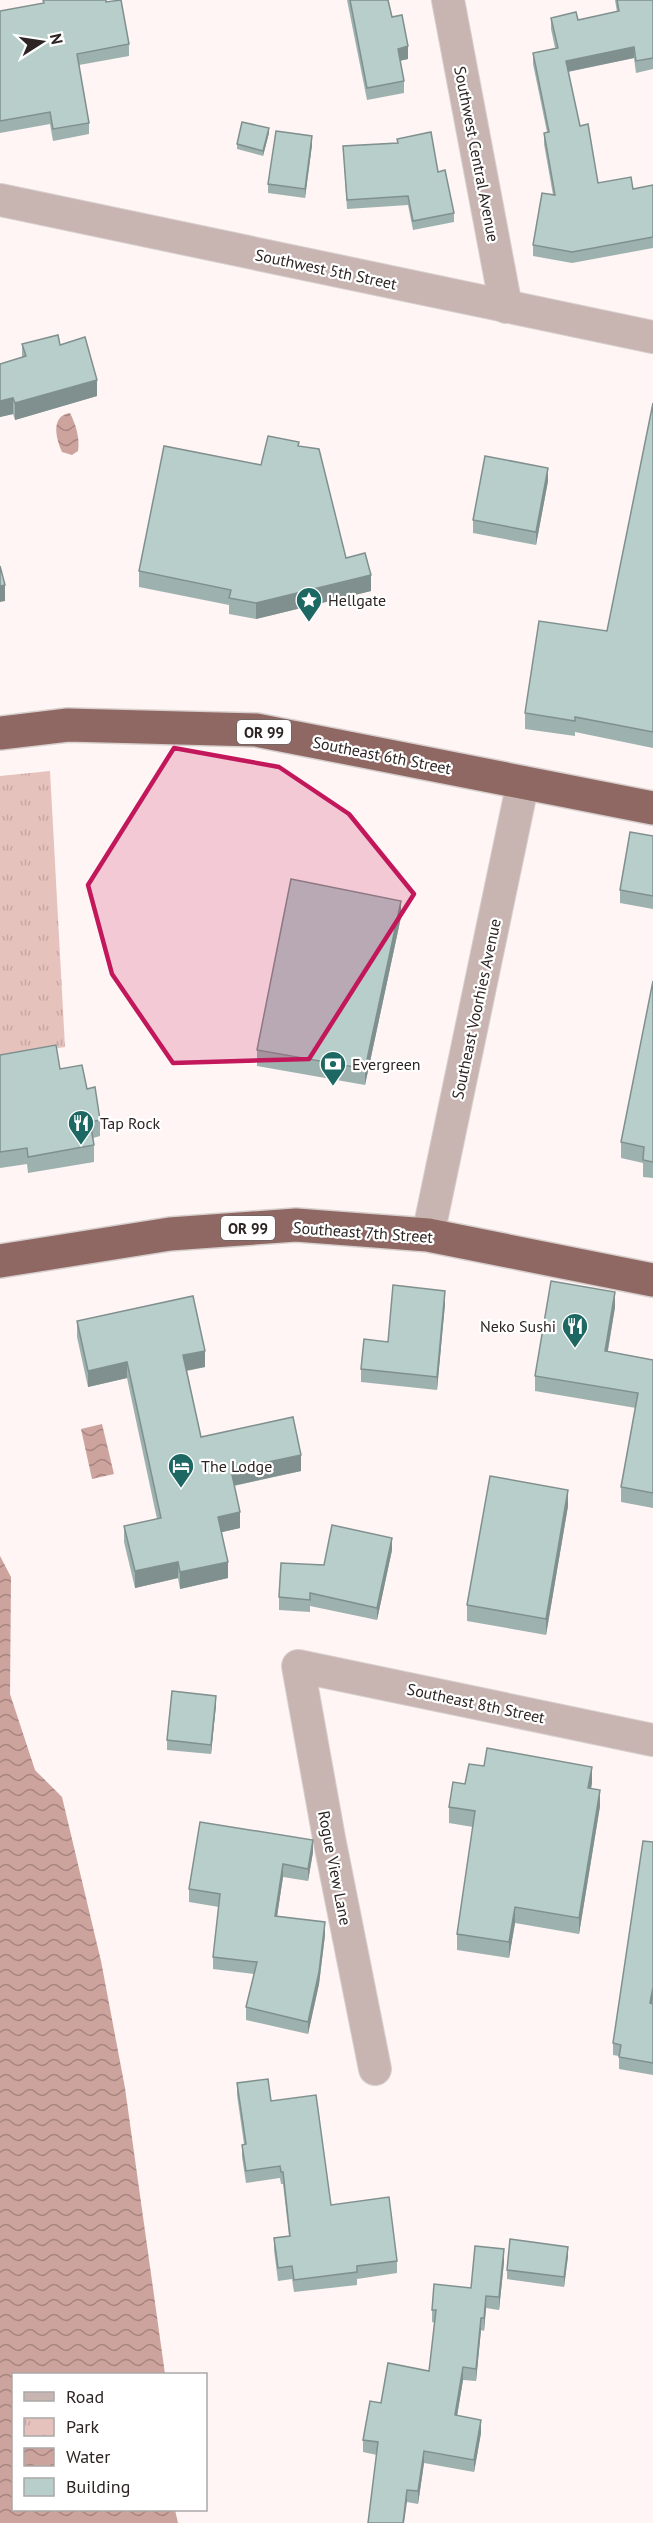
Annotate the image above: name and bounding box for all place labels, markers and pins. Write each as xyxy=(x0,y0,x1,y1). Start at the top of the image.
place icon: Hellgate xyxy=(294,585,324,623)
place label: Hellgate xyxy=(328,590,386,610)
bank icon: Evergreen xyxy=(318,1049,348,1087)
place label: Evergreen xyxy=(352,1054,421,1074)
restaurant icon: Tap Rock xyxy=(66,1108,96,1146)
place label: Tap Rock xyxy=(100,1113,161,1133)
restaurant icon: Neko Sushi xyxy=(560,1311,590,1349)
place label: Neko Sushi xyxy=(480,1316,556,1336)
hotel icon: The Lodge xyxy=(166,1451,196,1489)
place label: The Lodge xyxy=(201,1456,272,1476)

